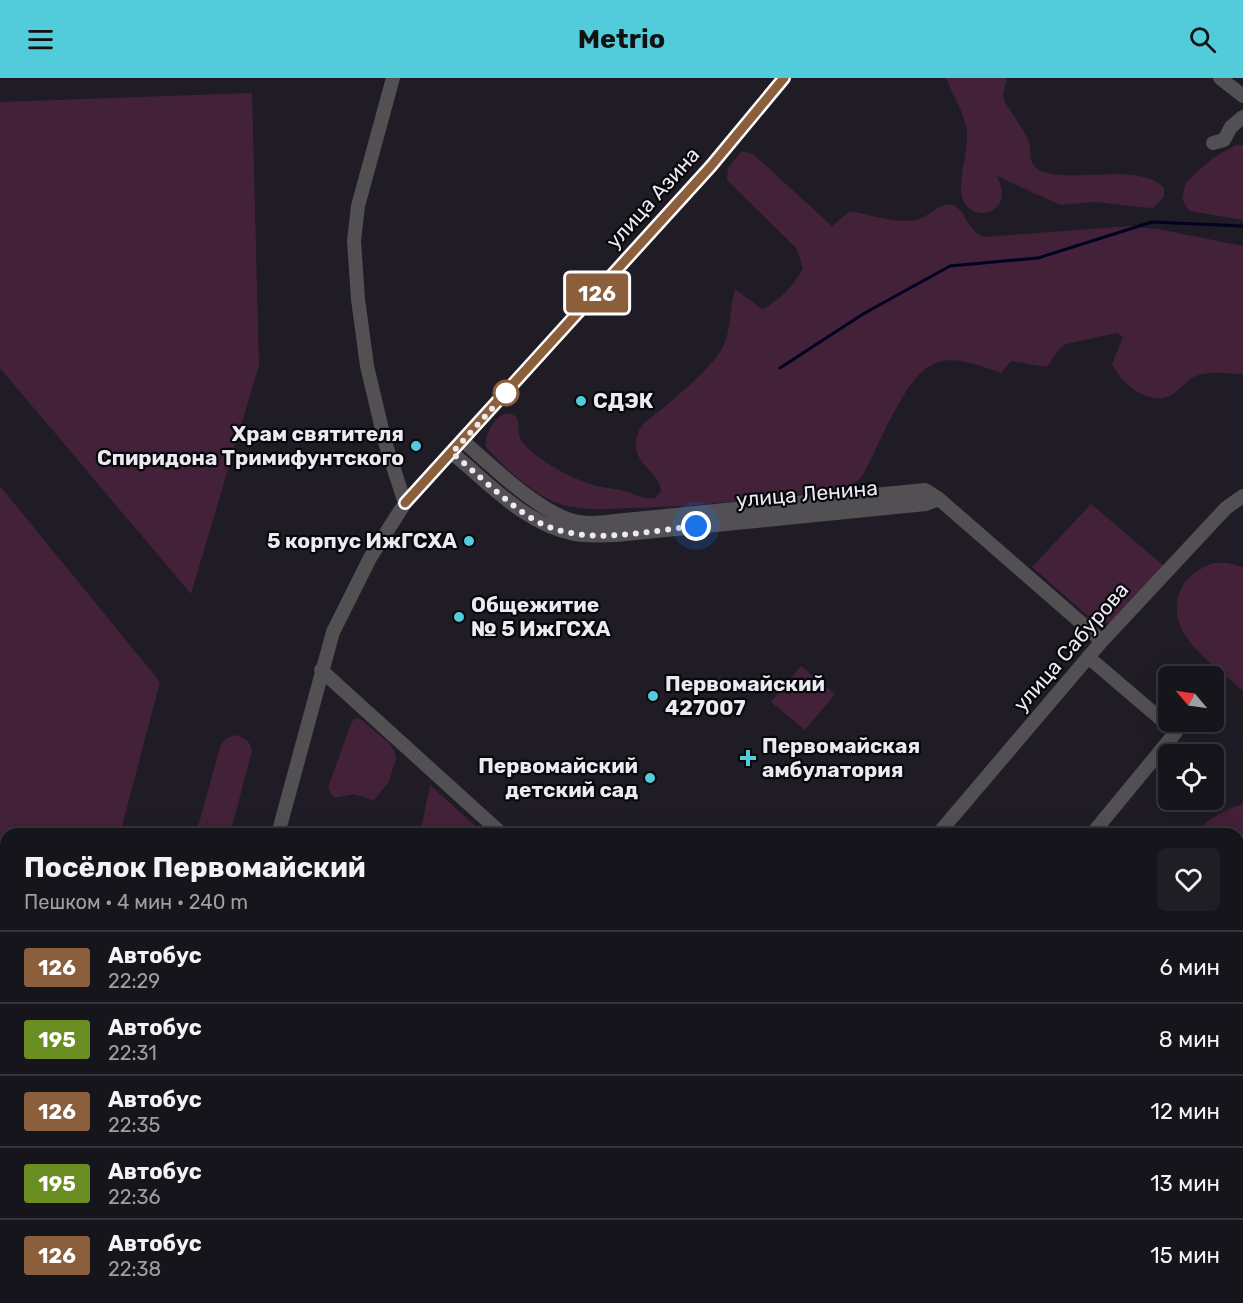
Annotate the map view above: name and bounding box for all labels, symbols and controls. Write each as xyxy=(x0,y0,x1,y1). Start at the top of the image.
icon: menu xyxy=(24,23,57,56)
text: Metrio xyxy=(578,23,665,55)
icon: search xyxy=(1186,23,1219,56)
street label: улица Азина xyxy=(601,142,705,253)
line badge: 126 xyxy=(562,274,632,312)
text: 126 xyxy=(578,281,616,306)
unlabelled marker xyxy=(493,380,519,406)
place label: СДЭК xyxy=(593,388,654,413)
marker: СДЭК xyxy=(574,394,588,408)
place label: Храм святителя Спиридона Тримифунтского xyxy=(97,421,404,470)
marker: Храм святителя Спиридона Тримифунтского xyxy=(409,439,423,453)
street label: улица Ленина xyxy=(735,475,879,512)
your location xyxy=(681,511,711,541)
place label: 5 корпус ИжГСХА xyxy=(267,528,457,553)
marker: 5 корпус ИжГСХА xyxy=(462,534,476,548)
street label: улица Сабурова xyxy=(1008,577,1133,716)
place label: Общежитие № 5 ИжГСХА xyxy=(471,592,611,641)
marker: Общежитие № 5 ИжГСХА xyxy=(452,610,466,624)
north arrow xyxy=(1158,666,1224,732)
map controls xyxy=(1158,666,1224,810)
place label: Первомайский 427007 xyxy=(665,671,825,720)
marker: Первомайский 427007 xyxy=(646,689,660,703)
place label: Первомайская амбулатория xyxy=(762,733,920,782)
button: locate xyxy=(1158,744,1224,810)
marker: Первомайская амбулатория xyxy=(739,749,757,767)
place label: Первомайский детский сад xyxy=(478,753,638,802)
marker: Первомайский детский сад xyxy=(643,771,657,785)
button: heart xyxy=(1157,848,1220,911)
text: Посёлок Первомайский xyxy=(24,851,366,884)
text: Пешком · 4 мин · 240 m xyxy=(24,890,248,914)
text: Автобус xyxy=(108,942,202,969)
text: 6 мин xyxy=(1160,954,1220,981)
text: 126 xyxy=(38,955,76,980)
text: 22:29 xyxy=(108,969,160,993)
text: Автобус xyxy=(108,1014,202,1041)
text: 8 мин xyxy=(1159,1026,1220,1053)
text: 195 xyxy=(38,1027,76,1052)
text: 22:31 xyxy=(108,1041,157,1065)
text: Автобус xyxy=(108,1086,202,1113)
text: 12 мин xyxy=(1150,1098,1220,1125)
text: 126 xyxy=(38,1099,76,1124)
text: 22:35 xyxy=(108,1113,161,1137)
text: Автобус xyxy=(108,1158,202,1185)
text: 13 мин xyxy=(1150,1170,1220,1197)
text: 195 xyxy=(38,1171,76,1196)
text: 22:36 xyxy=(108,1185,161,1209)
text: Автобус xyxy=(108,1230,202,1257)
text: 15 мин xyxy=(1150,1242,1220,1269)
text: 126 xyxy=(38,1243,76,1268)
text: 22:38 xyxy=(108,1257,161,1281)

